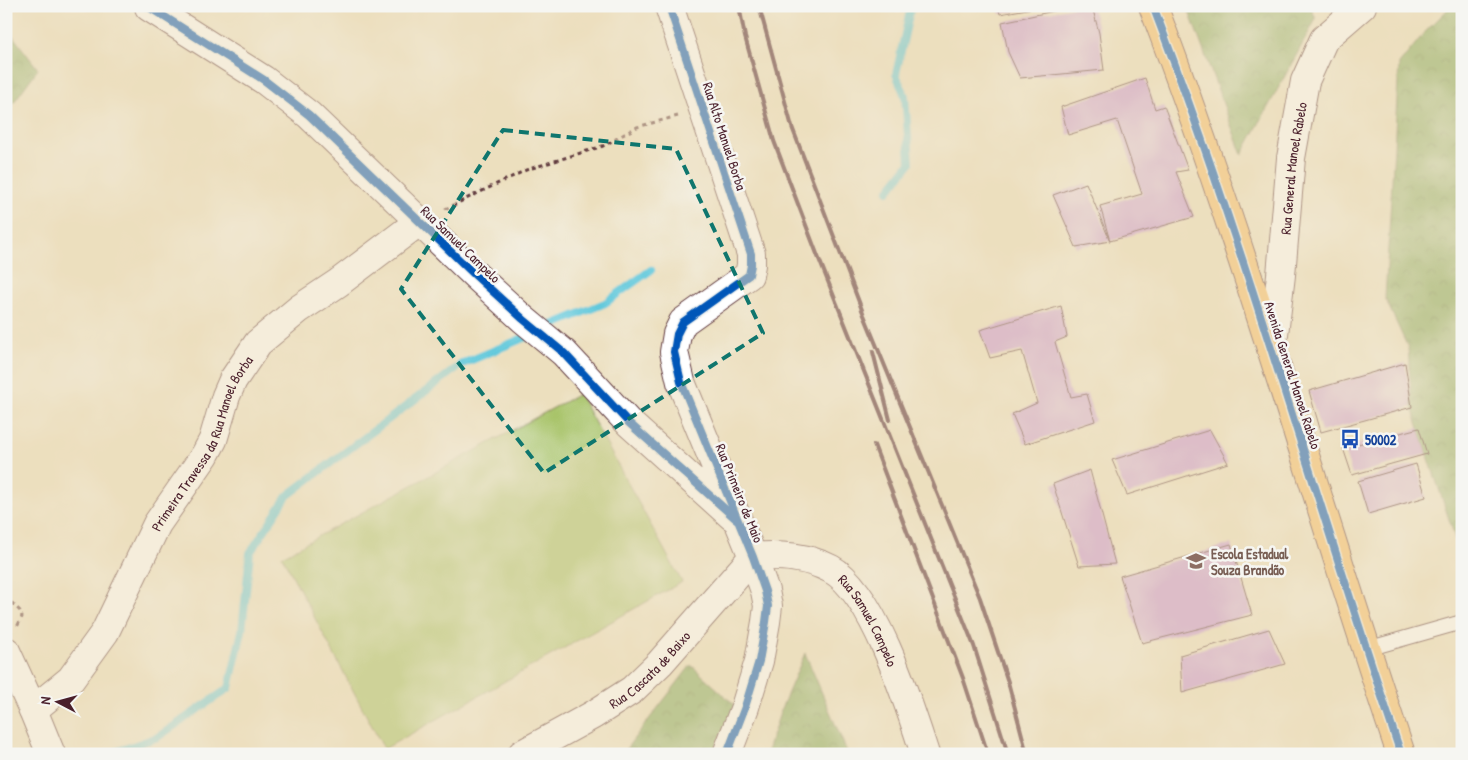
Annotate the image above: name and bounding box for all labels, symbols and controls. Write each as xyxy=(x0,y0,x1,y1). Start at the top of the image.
street label: Rua Alto Manuel Borba xyxy=(699,80,752,193)
street label: Rua General Manoel Rabelo xyxy=(1275,100,1311,235)
street label: Rua Samuel Campelo xyxy=(416,201,505,288)
street label: Avenida General Manoel Rabelo xyxy=(1260,299,1326,452)
street label: Primeira Travessa da Rua Manoel Borba xyxy=(146,351,257,534)
bus stop icon: 50002 xyxy=(1339,428,1361,450)
place label: 50002 xyxy=(1365,430,1397,449)
street label: Rua Primeiro de Maio xyxy=(711,441,769,546)
place label: Escola Estadual Souza Brandão xyxy=(1211,544,1289,579)
school or university icon: Escola Estadual Souza Brandão xyxy=(1185,550,1207,572)
street label: Rua Samuel Campelo xyxy=(835,569,903,669)
street label: Rua Cascata de Baixo xyxy=(605,626,694,712)
north arrow xyxy=(32,678,82,728)
text: N xyxy=(35,695,54,705)

